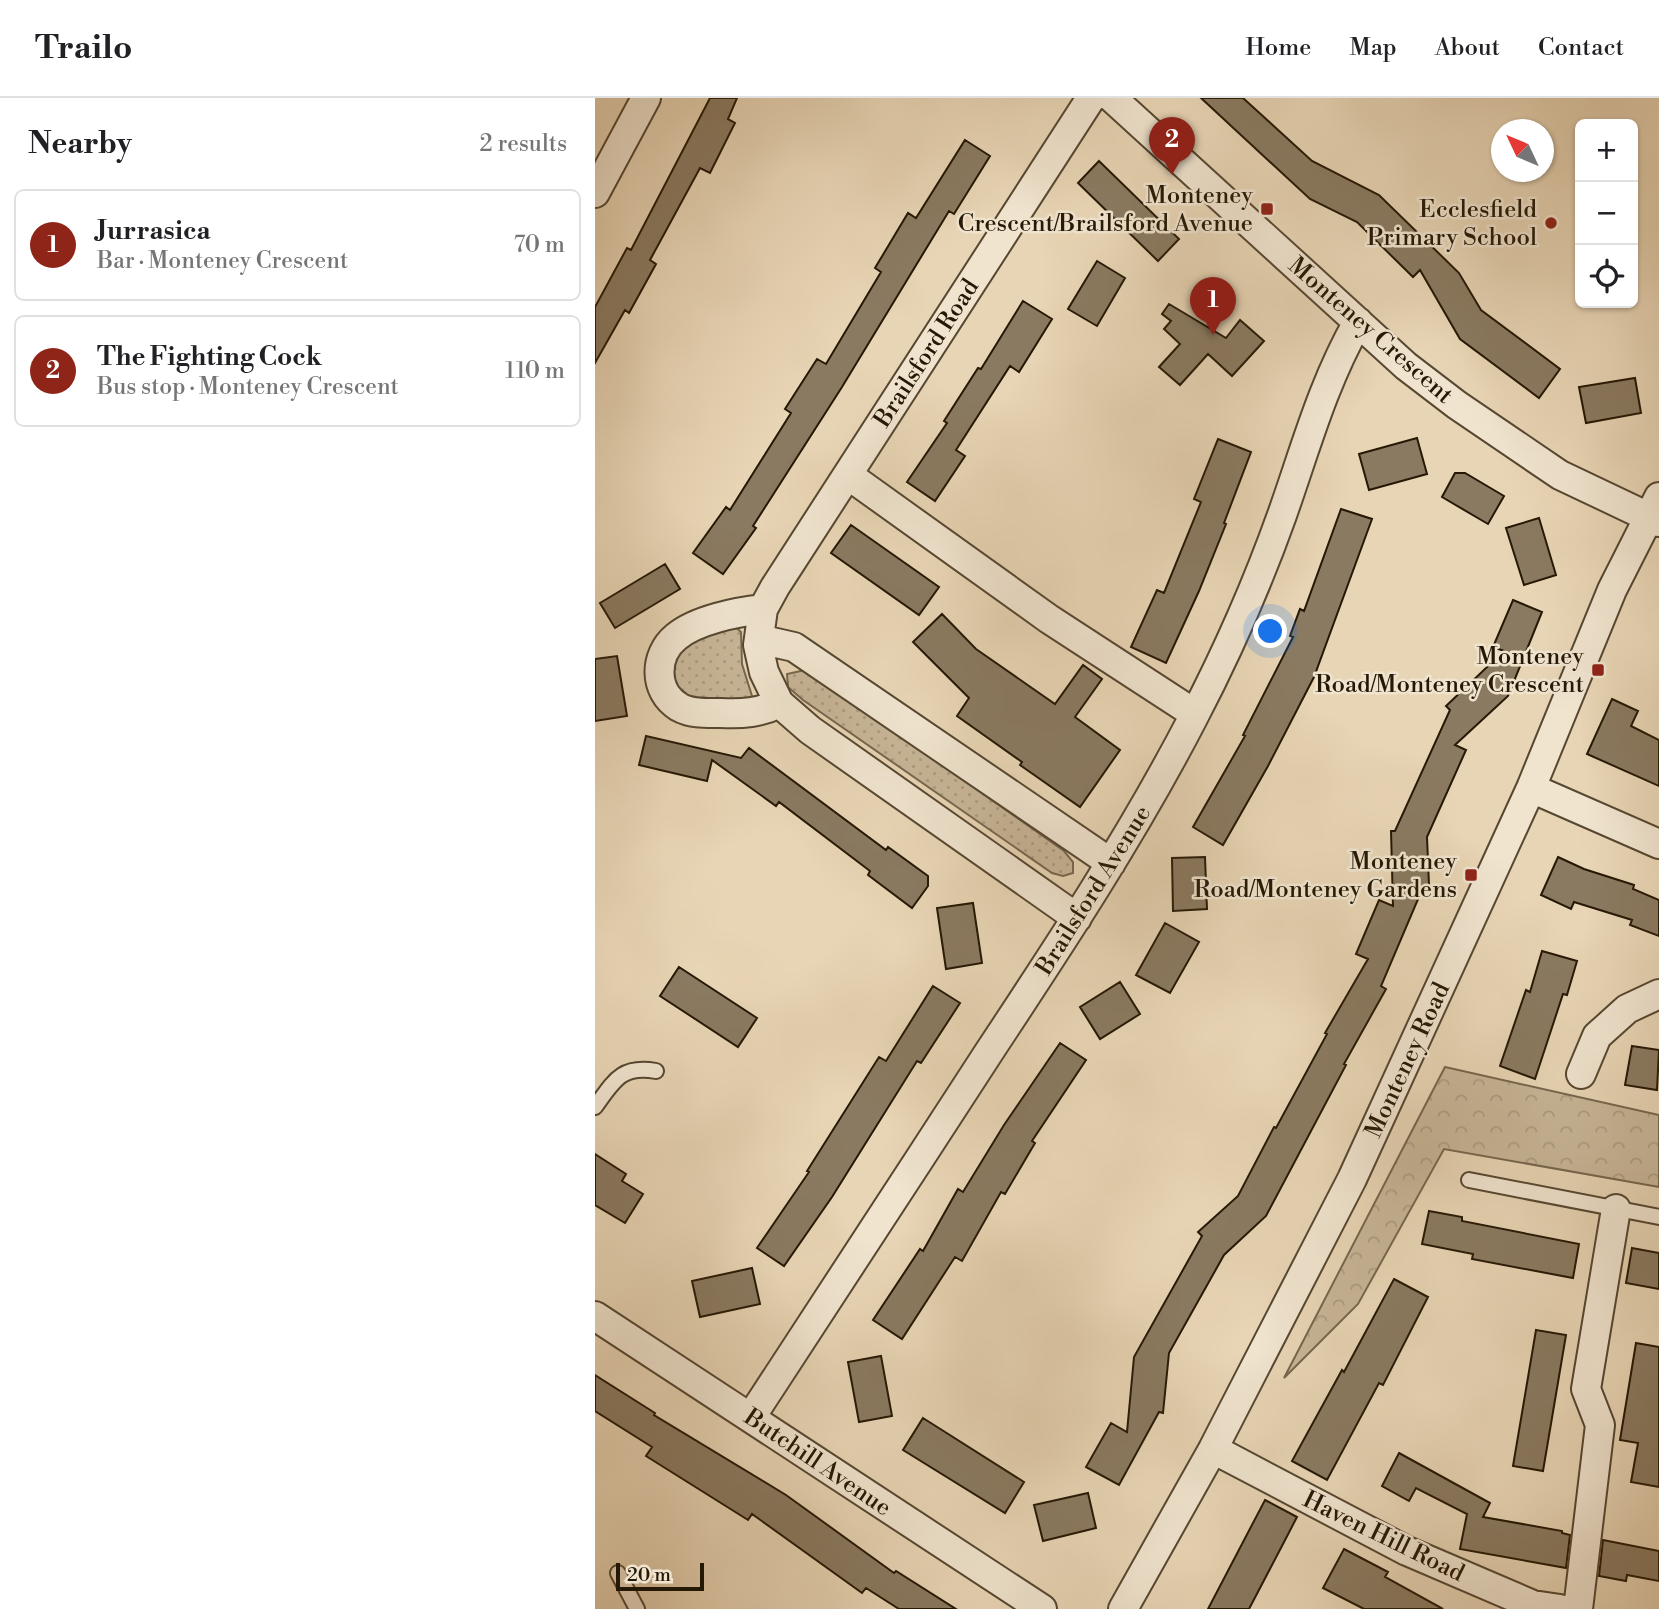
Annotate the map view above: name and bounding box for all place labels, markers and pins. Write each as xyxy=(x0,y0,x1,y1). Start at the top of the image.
pin: 2 xyxy=(1149,117,1195,175)
place label: Monteney Crescent/Brailsford Avenue xyxy=(958,181,1253,239)
place label: Ecclesfield Primary School xyxy=(1367,195,1537,253)
marker: Monteney Crescent/Brailsford Avenue xyxy=(1259,201,1275,217)
marker: Ecclesfield Primary School xyxy=(1543,215,1559,231)
pin: 1 xyxy=(1190,277,1236,335)
place label: Monteney Road/Monteney Crescent xyxy=(1315,642,1585,700)
marker: Monteney Road/Monteney Crescent xyxy=(1590,662,1606,678)
place label: Monteney Road/Monteney Gardens xyxy=(1194,847,1457,905)
marker: Monteney Road/Monteney Gardens xyxy=(1463,867,1479,883)

